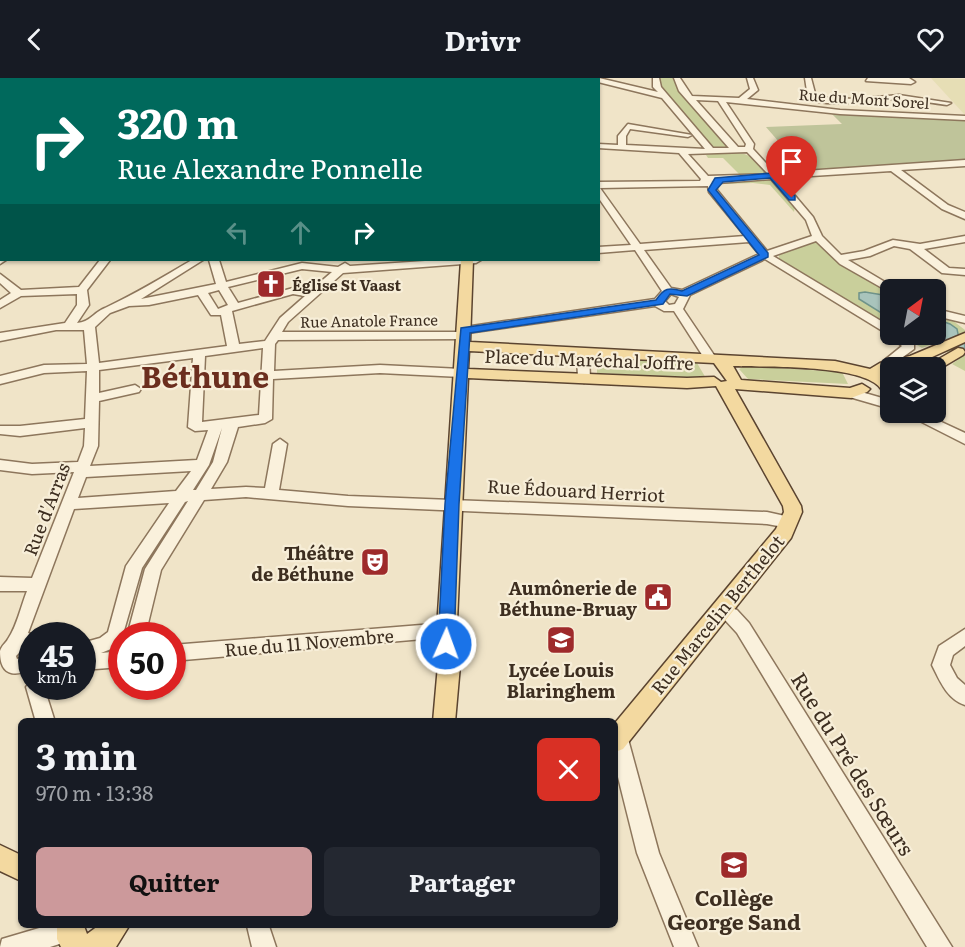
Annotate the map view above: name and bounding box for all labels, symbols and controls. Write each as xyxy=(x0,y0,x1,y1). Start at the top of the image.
text: Drivr xyxy=(444,19,521,59)
icon: back xyxy=(18,23,51,56)
icon: heart xyxy=(914,23,947,56)
street label: Rue du Mont Sorel xyxy=(798,82,930,114)
text: 320 m xyxy=(117,90,238,152)
icon: right xyxy=(18,102,96,180)
pin xyxy=(766,136,817,198)
icon: arrive xyxy=(775,145,808,178)
text: Rue Alexandre Ponnelle xyxy=(117,147,423,187)
icon: left xyxy=(221,216,254,249)
icon: ahead xyxy=(284,216,317,249)
icon: right xyxy=(347,216,380,249)
church icon: Église St Vaast xyxy=(255,268,287,300)
place label: Église St Vaast xyxy=(292,273,401,296)
north arrow xyxy=(880,279,946,345)
map controls xyxy=(880,279,946,423)
street label: Rue Anatole France xyxy=(300,307,438,333)
street label: Place du Maréchal Joffre xyxy=(484,342,694,376)
district label: Béthune xyxy=(141,353,269,397)
button: layers xyxy=(880,357,946,423)
street label: Rue d'Arras xyxy=(16,459,76,559)
street label: Rue Édouard Herriot xyxy=(486,472,666,508)
street label: Rue Marcelin Berthelot xyxy=(644,528,790,700)
place label: Théâtre de Béthune xyxy=(251,539,354,587)
theatre icon: Théâtre de Béthune xyxy=(359,546,391,578)
place label: Aumônerie de Béthune-Bruay xyxy=(499,574,637,622)
public building icon: Aumônerie de Béthune-Bruay xyxy=(642,581,674,613)
position arrow xyxy=(414,612,478,676)
street label: Rue du 11 Novembre xyxy=(223,621,395,663)
speed limit sign: 50 xyxy=(108,622,186,700)
school or university icon: Lycée Louis Blaringhem xyxy=(545,624,577,656)
text: 45 xyxy=(40,632,74,676)
place label: Lycée Louis Blaringhem xyxy=(506,656,616,704)
text: km/h xyxy=(37,665,77,688)
street label: Rue du Pré des Sœurs xyxy=(785,665,923,861)
text: 3 min xyxy=(36,728,137,781)
button: close xyxy=(537,738,600,801)
text: 970 m · 13:38 xyxy=(36,777,153,807)
button: Quitter xyxy=(36,847,312,916)
button: Partager xyxy=(324,847,600,916)
school or university icon: Collège George Sand xyxy=(718,849,750,881)
place label: Collège George Sand xyxy=(667,881,801,936)

